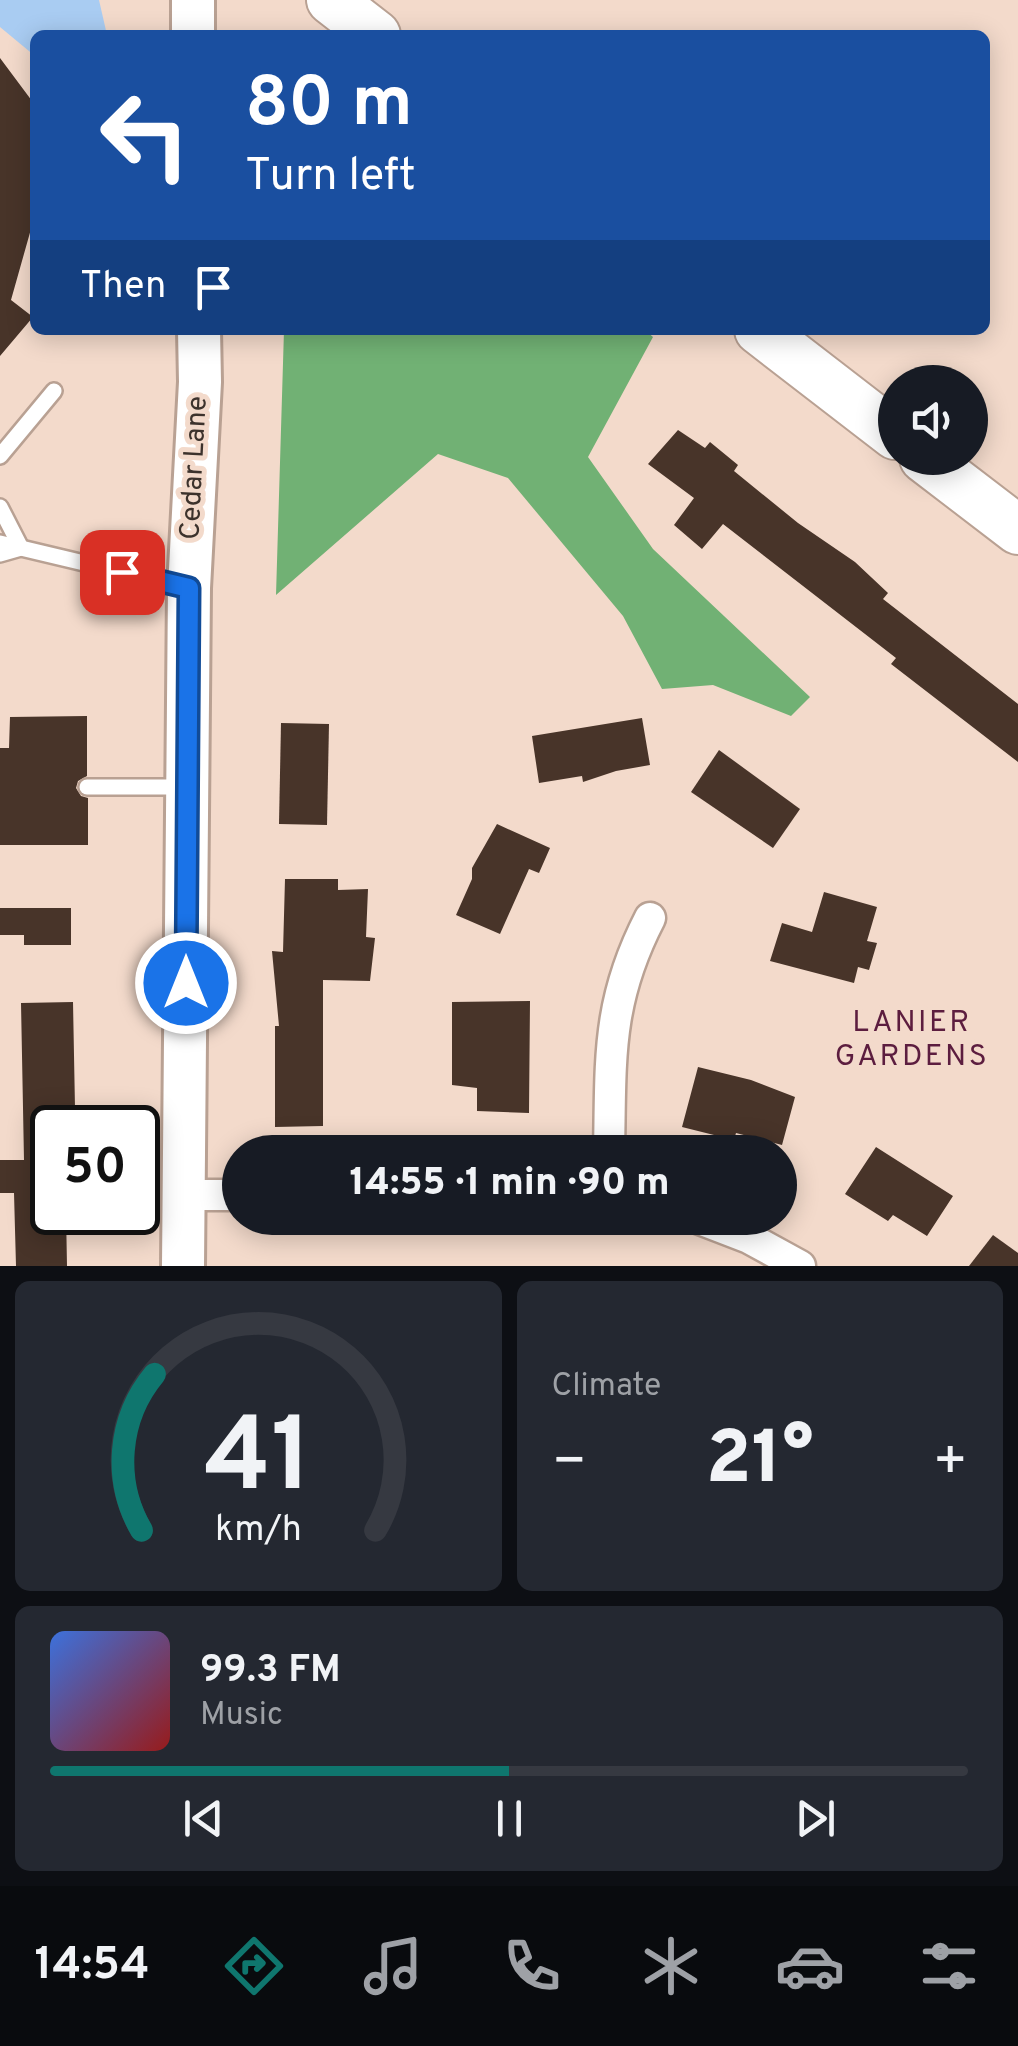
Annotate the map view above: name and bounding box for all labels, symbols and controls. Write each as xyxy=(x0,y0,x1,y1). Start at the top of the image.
text: 80 m xyxy=(245,62,413,151)
icon: left xyxy=(80,70,210,200)
text: Turn left xyxy=(245,149,416,206)
icon: arrive xyxy=(186,260,241,315)
text: Then xyxy=(80,263,166,312)
map controls xyxy=(878,365,988,475)
button: sound xyxy=(878,365,988,475)
street label: Cedar Lane xyxy=(173,395,217,541)
pin xyxy=(80,530,165,615)
icon: arrive xyxy=(95,545,150,600)
position arrow xyxy=(134,931,238,1035)
district label: LANIER GARDENS xyxy=(835,1005,989,1076)
speed limit sign: 50 xyxy=(30,1105,160,1235)
text: 14:55 · 1 min · 90 m xyxy=(349,1160,670,1209)
text: Climate xyxy=(552,1367,661,1407)
text: 41 xyxy=(204,1396,312,1528)
text: 21° xyxy=(706,1415,814,1510)
text: − xyxy=(552,1429,587,1499)
text: + xyxy=(933,1429,968,1499)
text: km/h xyxy=(215,1508,302,1554)
text: 99.3 FM xyxy=(200,1647,341,1696)
text: Music xyxy=(200,1696,283,1736)
icon: previous xyxy=(176,1791,231,1846)
icon: pause xyxy=(482,1791,537,1846)
icon: next xyxy=(788,1791,843,1846)
icon: directions xyxy=(219,1931,289,2001)
icon: music xyxy=(358,1931,428,2001)
icon: phone xyxy=(497,1931,567,2001)
icon: climate xyxy=(636,1931,706,2001)
icon: car xyxy=(775,1931,845,2001)
icon: filters xyxy=(914,1931,984,2001)
text: 14:54 xyxy=(34,1938,150,1995)

